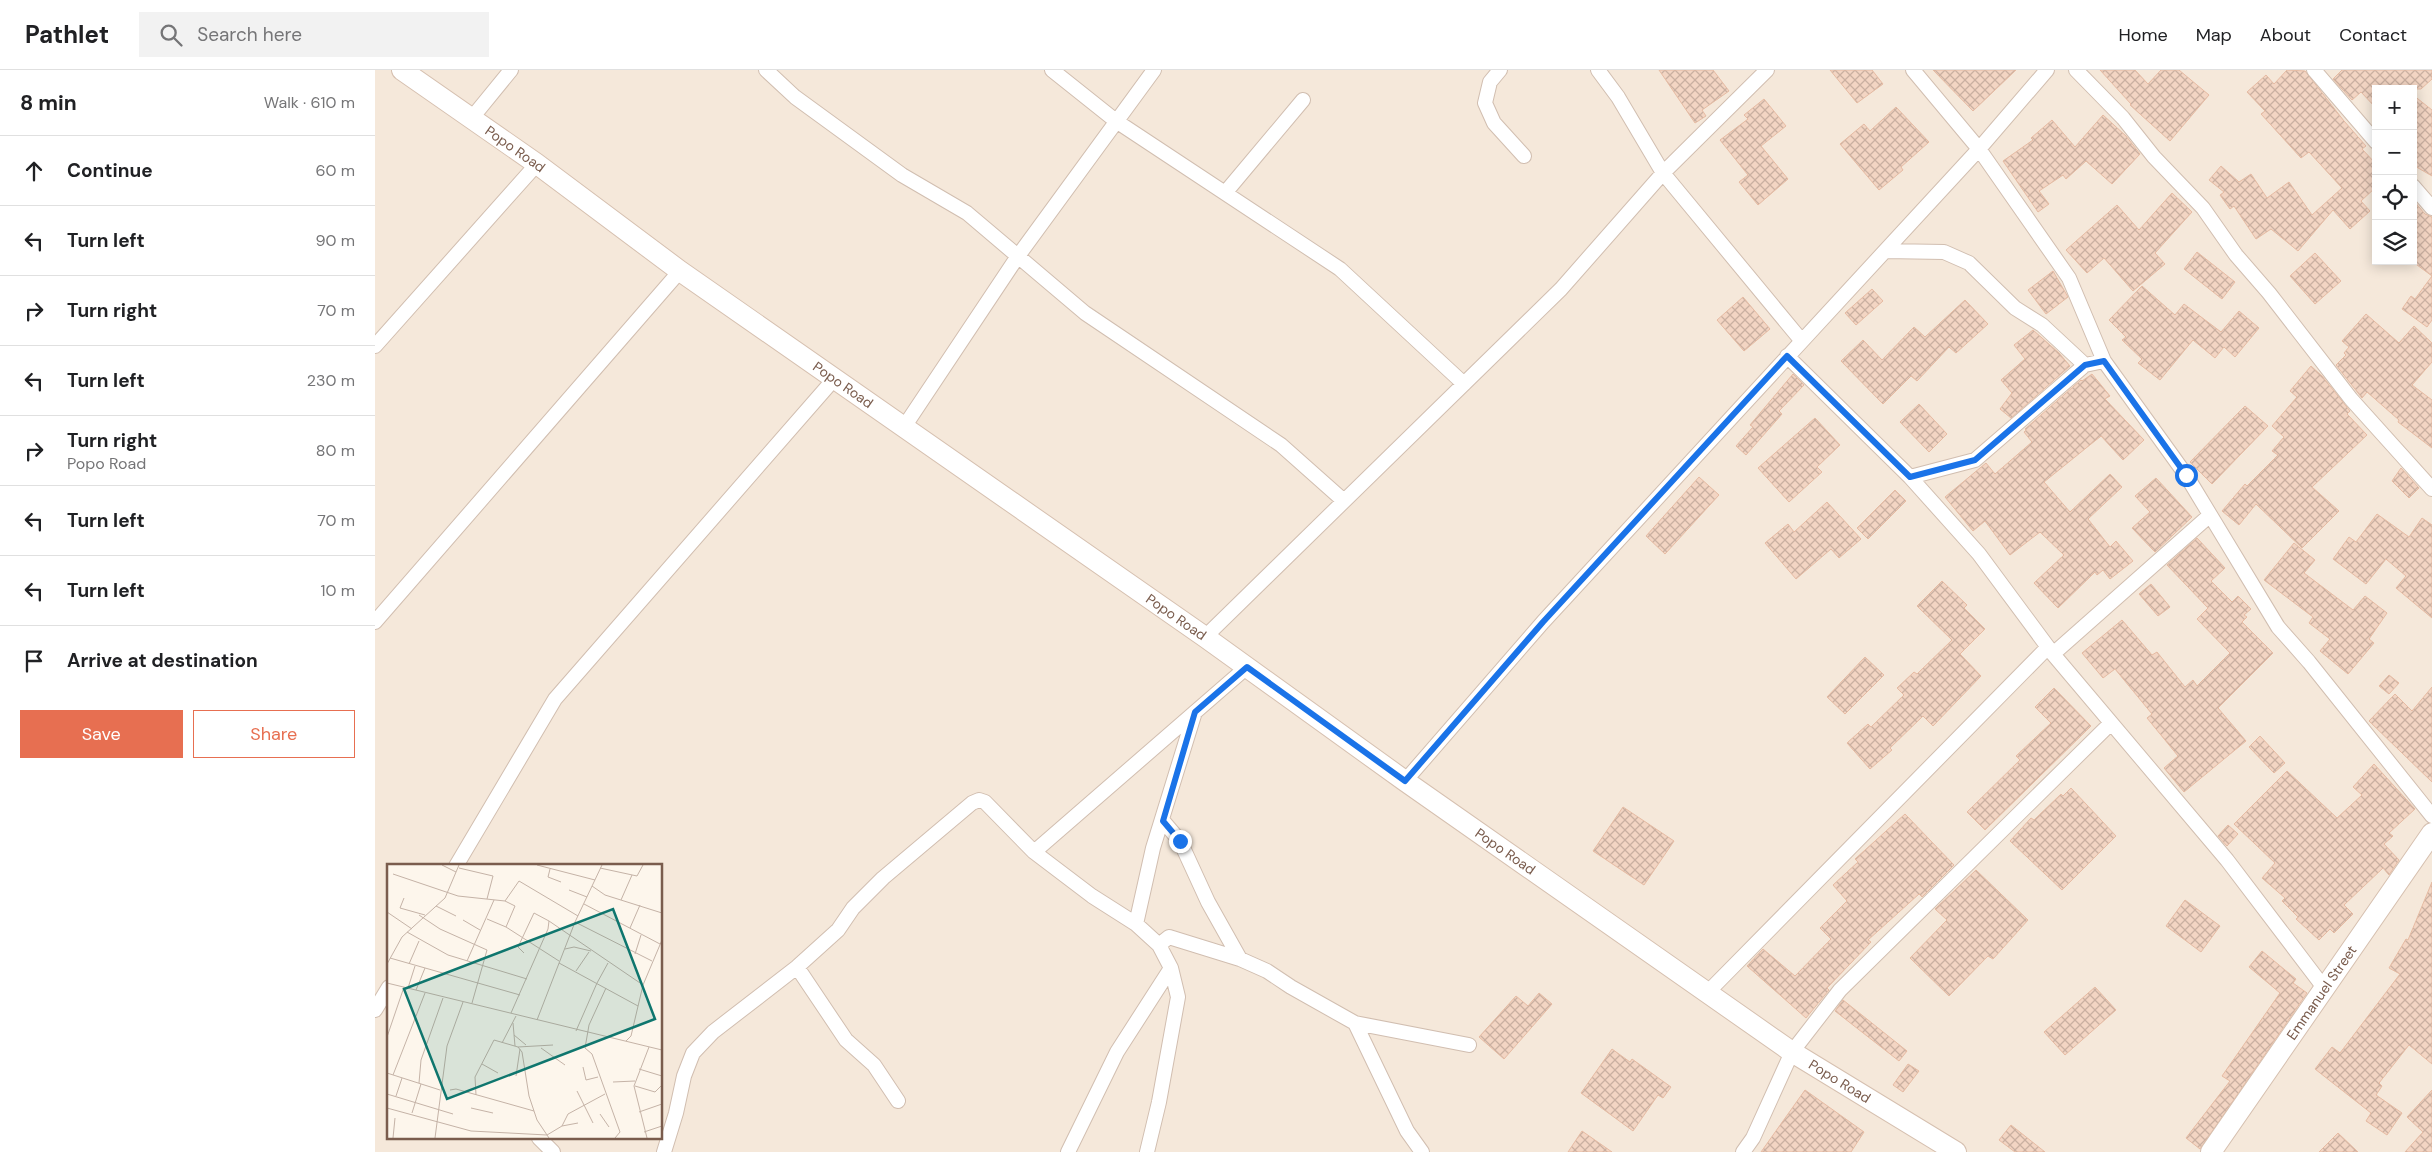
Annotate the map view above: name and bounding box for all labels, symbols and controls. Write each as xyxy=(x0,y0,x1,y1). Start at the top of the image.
search box xyxy=(139,12,489,57)
text: Pathlet xyxy=(25,19,109,50)
icon: search xyxy=(157,21,185,49)
text: Search here xyxy=(197,22,302,47)
text: Home xyxy=(2118,23,2168,47)
text: Map xyxy=(2196,23,2232,47)
text: About xyxy=(2260,23,2311,47)
text: Contact xyxy=(2339,23,2407,47)
map controls xyxy=(2372,85,2417,265)
button: + xyxy=(2372,85,2417,130)
text: 8 min xyxy=(20,89,77,117)
text: Walk · 610 m xyxy=(264,92,355,113)
street label: Popo Road xyxy=(482,122,549,176)
button: − xyxy=(2372,130,2417,175)
icon: ahead xyxy=(20,157,48,185)
text: Continue xyxy=(67,158,153,183)
text: 60 m xyxy=(315,160,355,181)
button: locate xyxy=(2372,175,2417,220)
button: layers xyxy=(2372,220,2417,265)
icon: left xyxy=(20,227,48,255)
text: Turn left xyxy=(67,228,145,253)
text: 90 m xyxy=(315,230,355,251)
icon: right xyxy=(20,297,48,325)
text: Turn right xyxy=(67,298,157,323)
text: 70 m xyxy=(317,300,355,321)
street label: Popo Road xyxy=(810,358,877,412)
icon: left xyxy=(20,367,48,395)
text: Turn left xyxy=(67,368,145,393)
text: 230 m xyxy=(307,370,355,391)
text: Turn right xyxy=(67,428,157,453)
icon: right xyxy=(20,437,48,465)
text: 80 m xyxy=(316,440,355,461)
text: Popo Road xyxy=(67,453,146,474)
route start xyxy=(2175,464,2198,487)
icon: left xyxy=(20,507,48,535)
text: Turn left xyxy=(67,508,145,533)
text: 70 m xyxy=(317,510,355,531)
icon: left xyxy=(20,577,48,605)
text: Turn left xyxy=(67,578,145,603)
text: 10 m xyxy=(321,580,355,601)
street label: Popo Road xyxy=(1143,590,1210,644)
icon: arrive xyxy=(20,647,48,675)
text: Arrive at destination xyxy=(67,648,258,673)
button: Save xyxy=(20,710,183,758)
button: Share xyxy=(193,710,355,758)
street label: Popo Road xyxy=(1472,824,1539,879)
route end xyxy=(1169,830,1192,853)
inset map xyxy=(387,864,663,1140)
street label: Emmanuel Street xyxy=(2282,942,2361,1043)
street label: Popo Road xyxy=(1805,1055,1874,1107)

